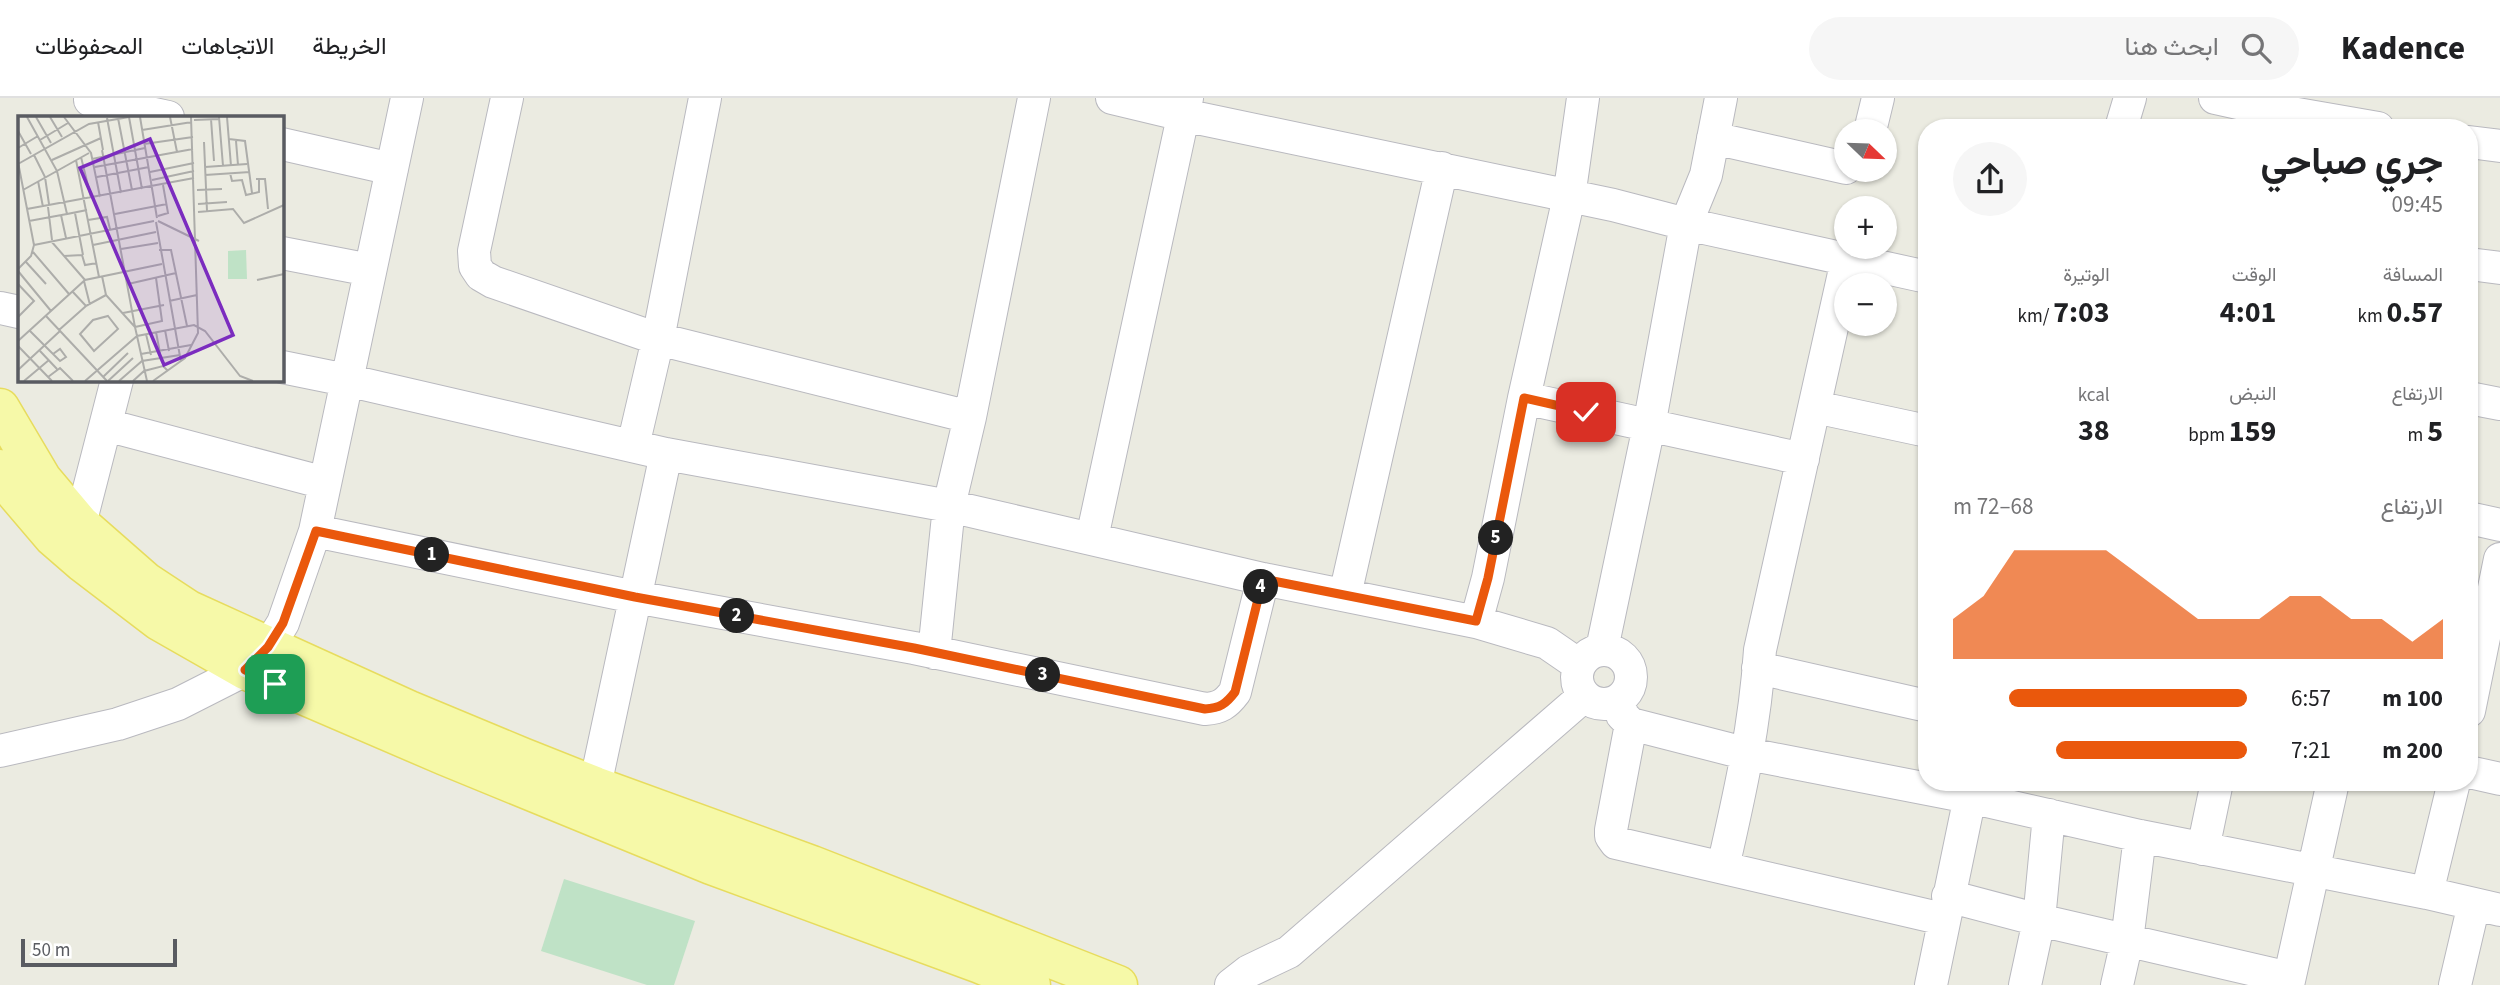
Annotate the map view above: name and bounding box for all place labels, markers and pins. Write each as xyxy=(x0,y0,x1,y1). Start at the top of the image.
pin xyxy=(1556,382,1616,442)
pin: 5 xyxy=(1478,520,1514,556)
pin: 1 xyxy=(414,538,450,573)
pin: 4 xyxy=(1244,570,1278,604)
pin: 2 xyxy=(720,598,754,634)
pin xyxy=(245,654,305,714)
pin: 3 xyxy=(1026,658,1060,692)

